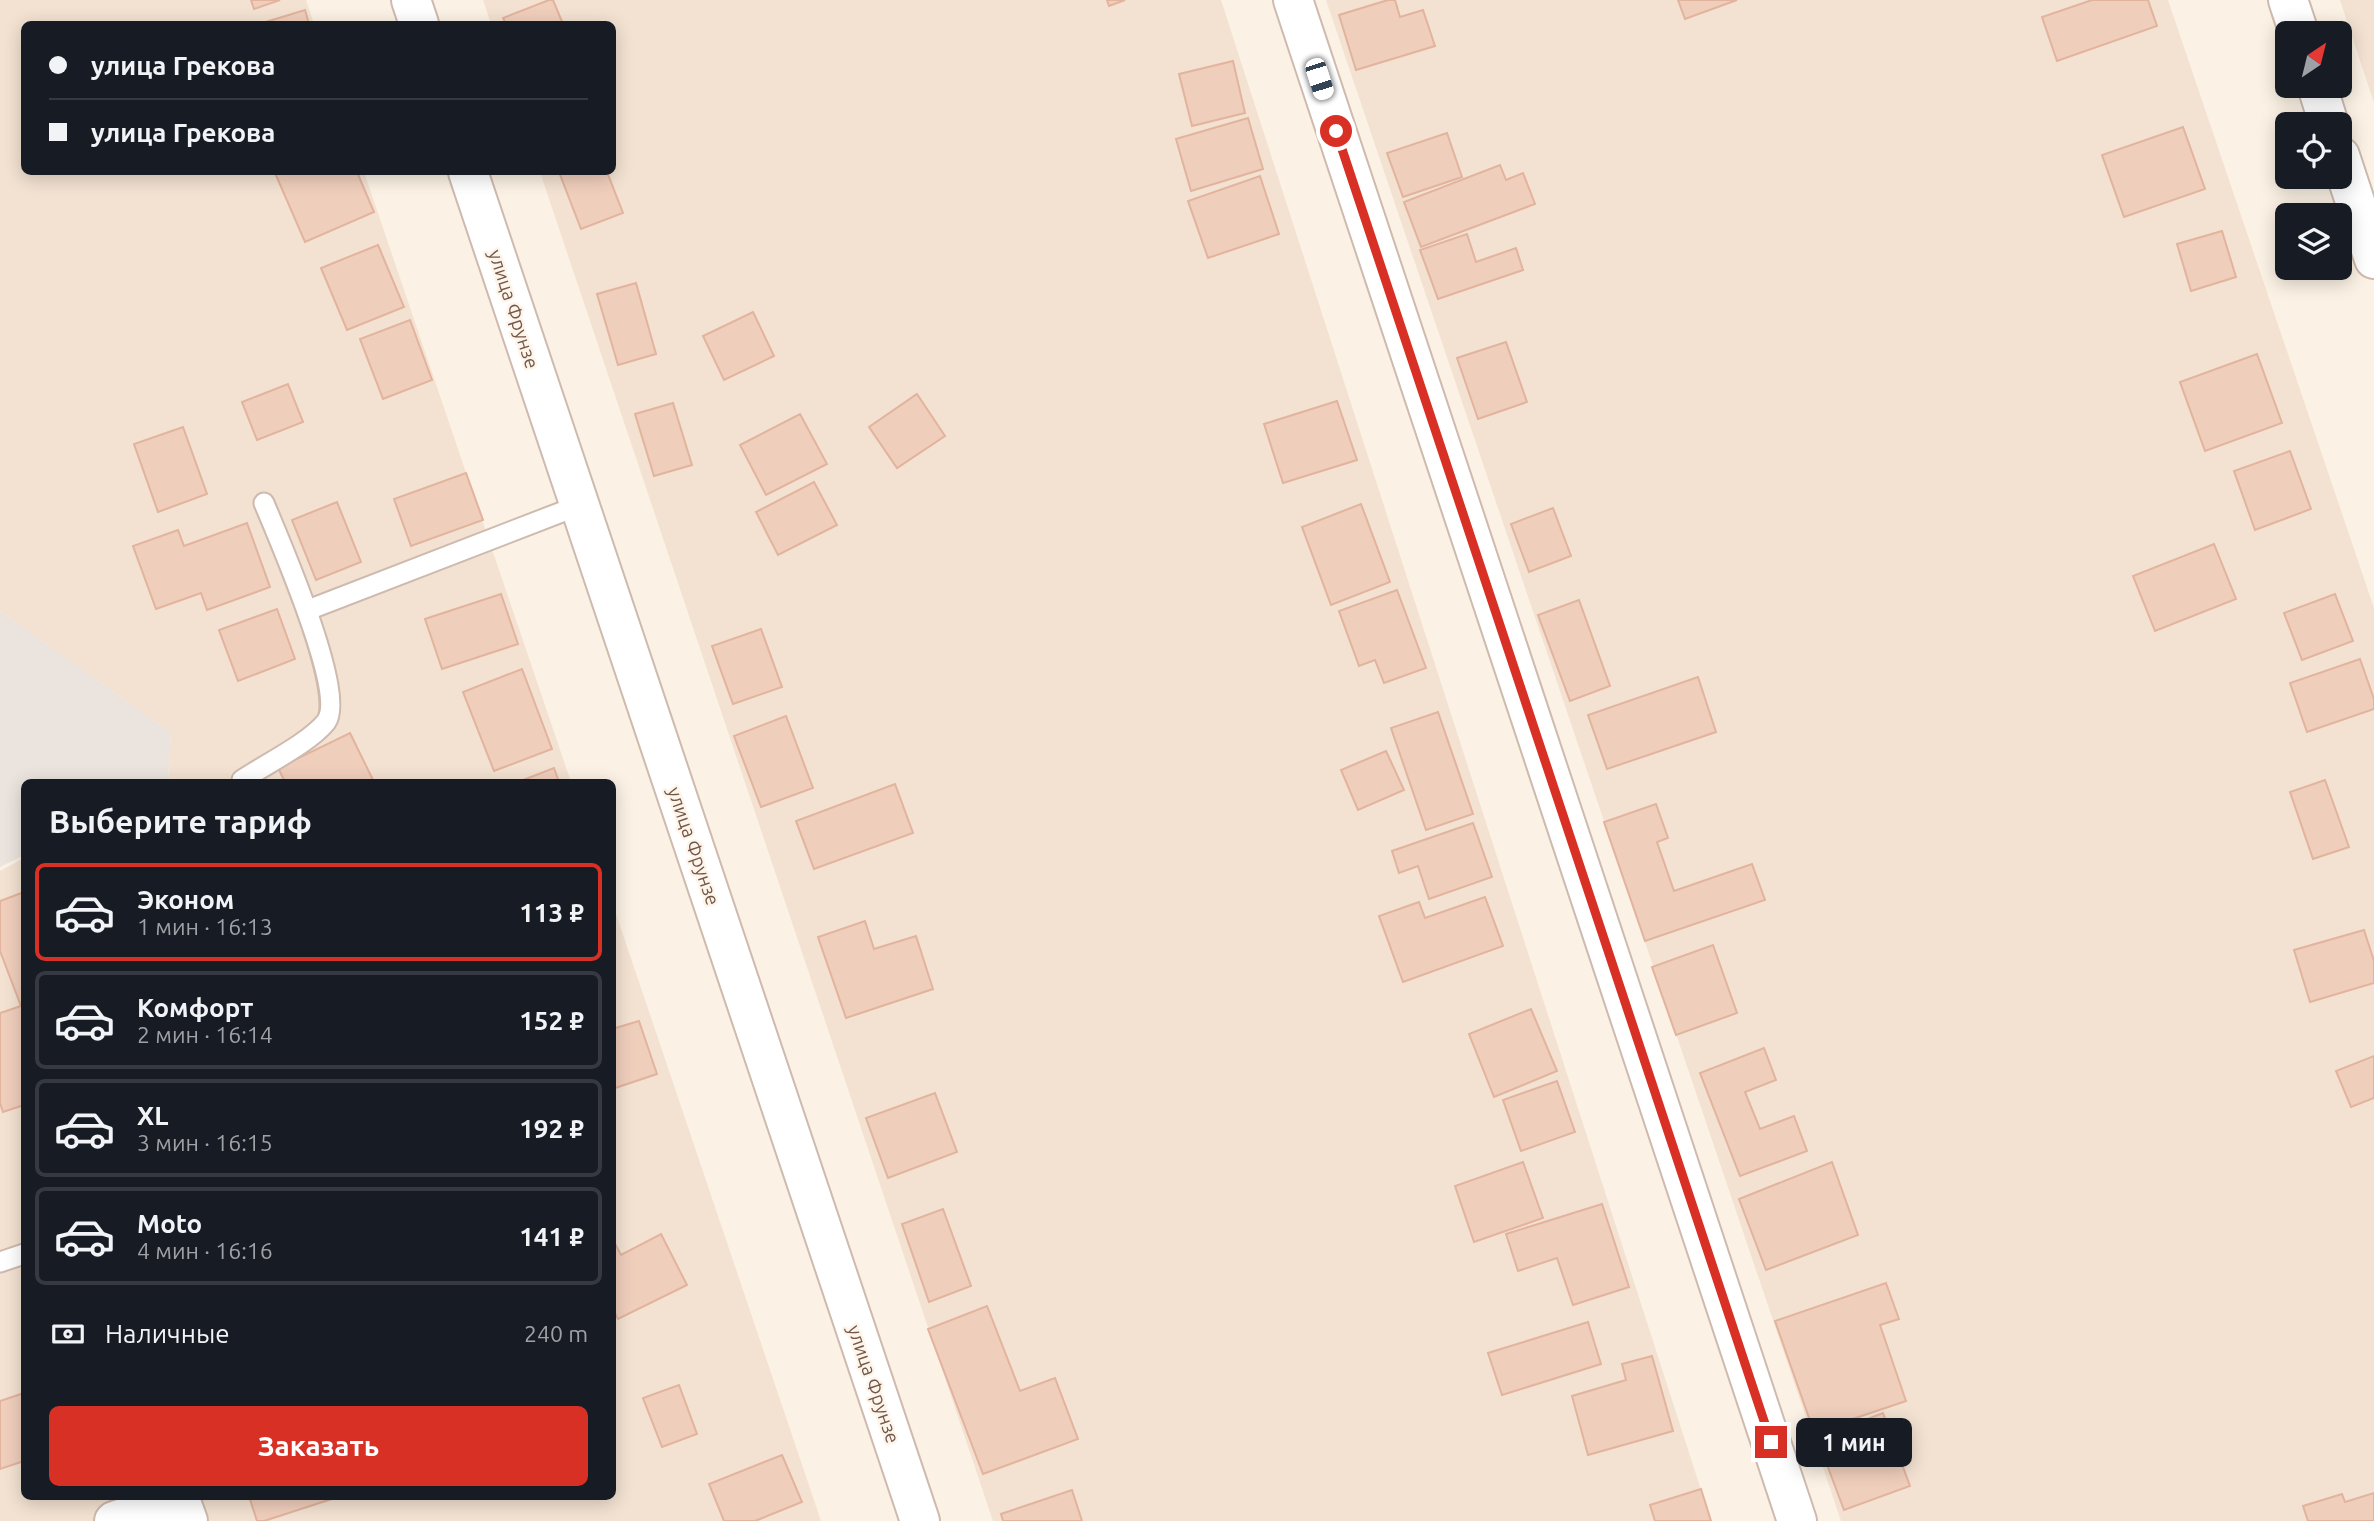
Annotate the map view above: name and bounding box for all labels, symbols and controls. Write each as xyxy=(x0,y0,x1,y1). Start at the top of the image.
north arrow xyxy=(2275,21,2352,98)
map controls xyxy=(2275,21,2352,280)
text: улица Грекова xyxy=(91,51,275,80)
car xyxy=(1303,56,1336,102)
button: locate xyxy=(2275,112,2352,189)
route start xyxy=(1320,115,1352,147)
text: улица Грекова xyxy=(91,118,275,147)
button: layers xyxy=(2275,203,2352,280)
street label: улица Фрунзе xyxy=(484,247,544,371)
street label: улица Фрунзе xyxy=(663,784,725,908)
text: Выберите тариф xyxy=(49,803,312,839)
icon: car xyxy=(53,881,116,944)
text: Эконом xyxy=(137,885,234,914)
text: 113 ₽ xyxy=(519,898,584,927)
text: 1 мин · 16:13 xyxy=(137,914,273,939)
icon: car xyxy=(53,989,116,1052)
text: Комфорт xyxy=(137,993,253,1022)
text: 152 ₽ xyxy=(519,1006,584,1035)
text: 2 мин · 16:14 xyxy=(137,1022,273,1047)
icon: car xyxy=(53,1097,116,1160)
text: XL xyxy=(137,1101,168,1130)
text: 192 ₽ xyxy=(519,1114,584,1143)
text: 3 мин · 16:15 xyxy=(137,1130,273,1155)
icon: car xyxy=(53,1205,116,1268)
text: Moto xyxy=(137,1209,202,1238)
text: 141 ₽ xyxy=(519,1222,584,1251)
text: 4 мин · 16:16 xyxy=(137,1238,273,1263)
icon: cash xyxy=(49,1315,87,1353)
text: Наличные xyxy=(105,1319,230,1348)
text: 240 m xyxy=(524,1321,588,1346)
street label: улица Фрунзе xyxy=(843,1322,905,1446)
button: Заказать xyxy=(49,1406,588,1486)
callout: 1 мин xyxy=(1796,1418,1911,1466)
route end xyxy=(1755,1426,1787,1458)
text: 1 мин xyxy=(1822,1430,1886,1455)

